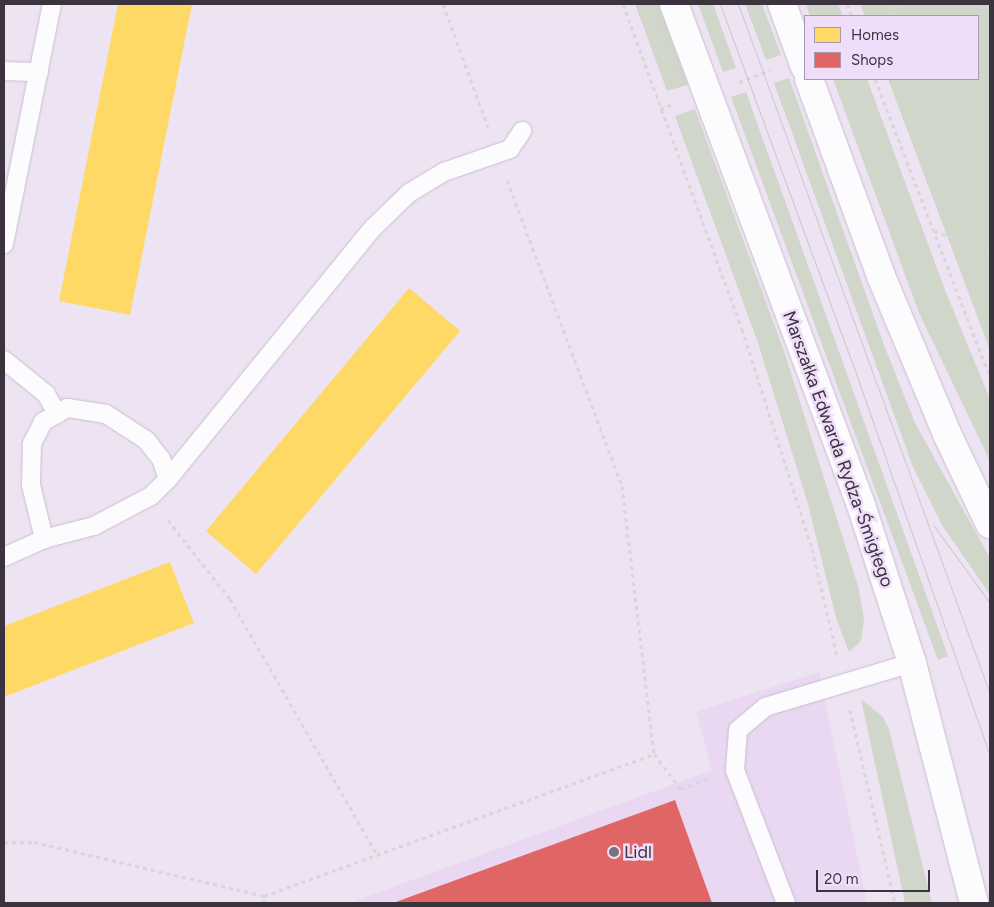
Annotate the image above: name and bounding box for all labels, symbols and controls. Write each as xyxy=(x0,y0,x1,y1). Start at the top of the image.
legend xyxy=(804,15,979,80)
text: Homes xyxy=(851,26,899,44)
text: Shops xyxy=(851,51,893,69)
street label: Marszałka Edwarda Rydza-Śmigłego xyxy=(778,308,898,590)
place label: Lidl xyxy=(624,841,652,863)
marker: Lidl xyxy=(608,846,620,858)
scale bar xyxy=(819,860,933,892)
text: 20 m xyxy=(824,870,858,888)

